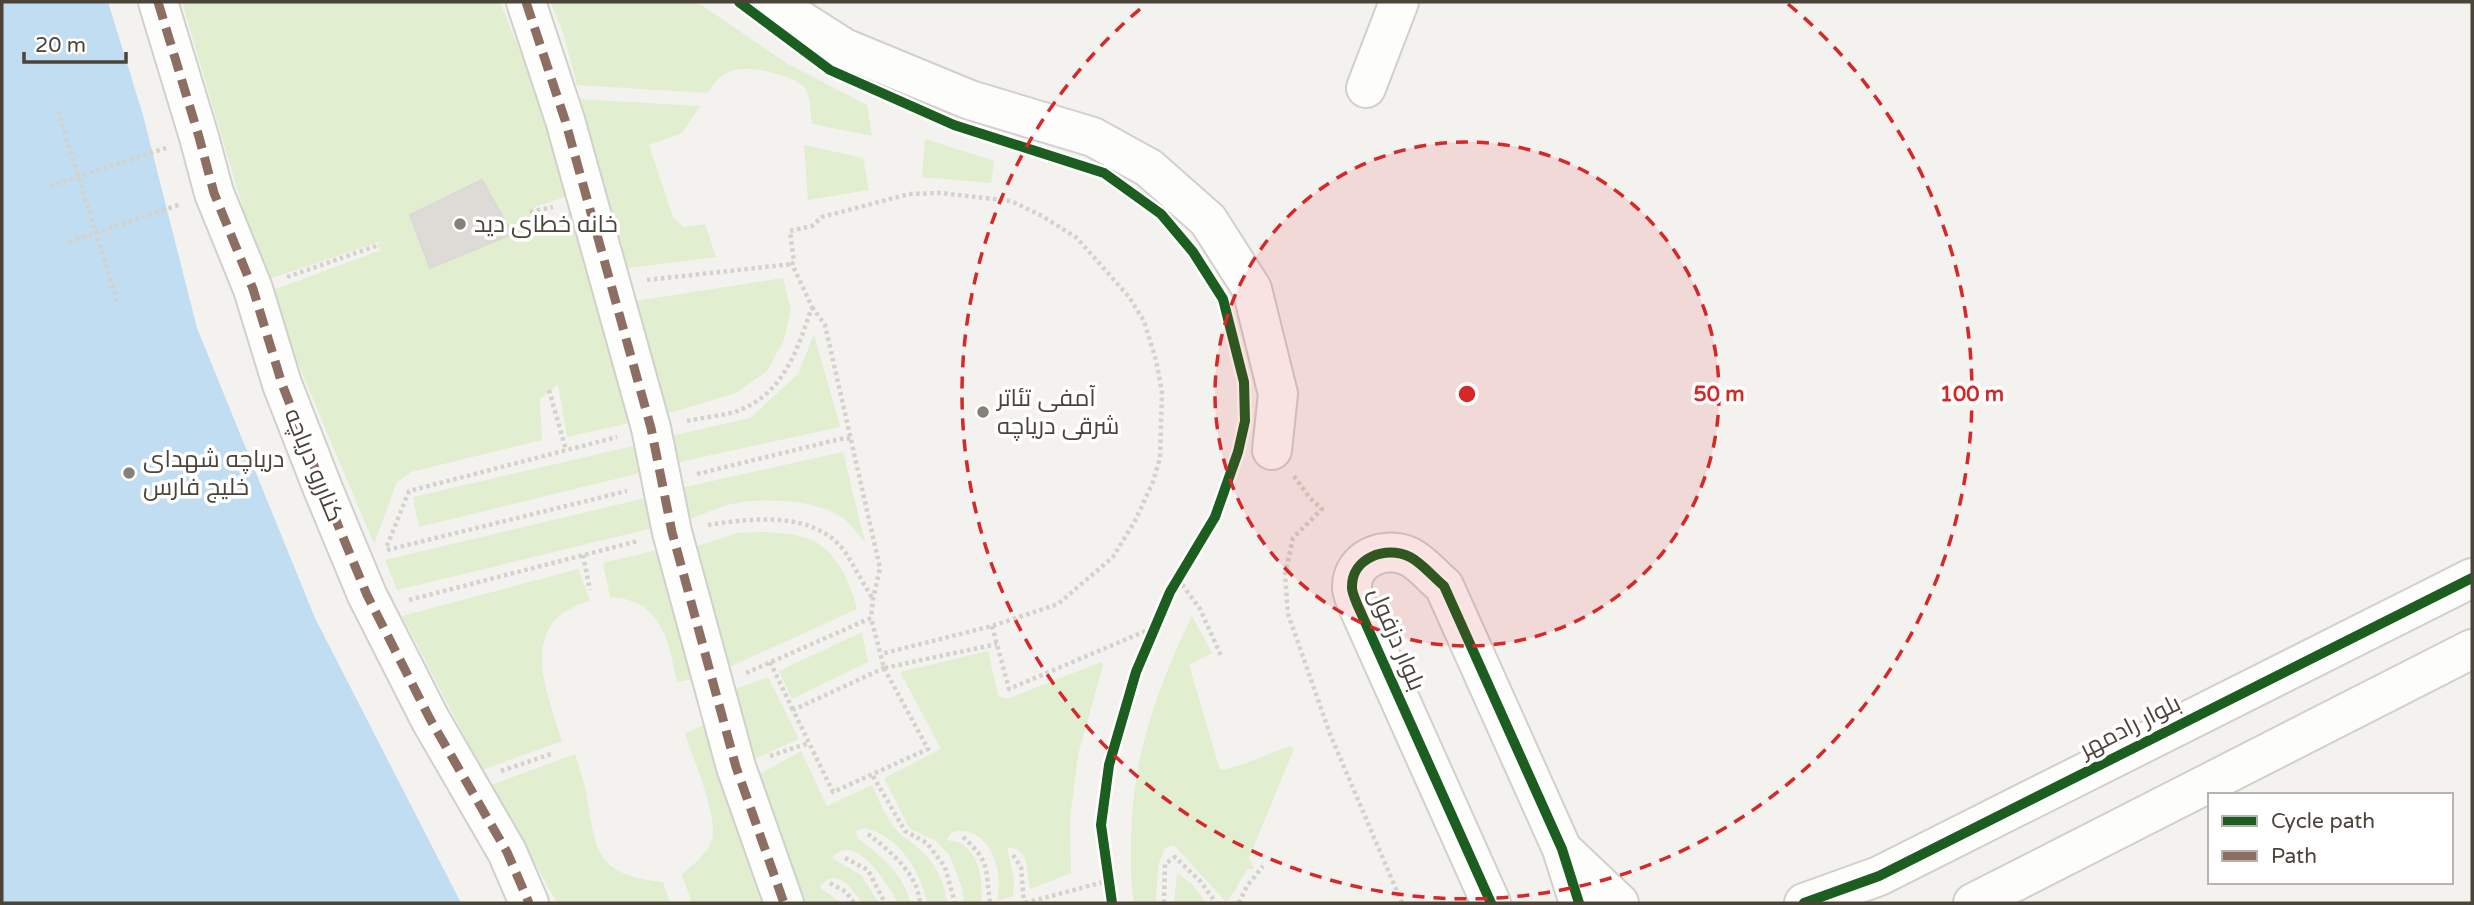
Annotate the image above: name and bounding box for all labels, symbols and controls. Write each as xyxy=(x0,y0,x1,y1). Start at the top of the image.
scale bar xyxy=(24,21,126,65)
text: 20 m xyxy=(35,33,86,58)
place label: خانه خطای دید xyxy=(474,210,618,239)
marker: خانه خطای دید xyxy=(452,216,468,232)
centre of rings xyxy=(1455,382,1479,406)
text: 50 m xyxy=(1693,382,1745,407)
text: 100 m xyxy=(1940,382,2004,407)
place label: آمفی تئاتر شرقی دریاچه xyxy=(995,384,1119,442)
street label: کناررو دریاچه xyxy=(277,404,349,526)
marker: آمفی تئاتر شرقی دریاچه xyxy=(975,404,991,420)
place label: دریاچه شهدای خلیج فارس xyxy=(143,445,284,503)
marker: دریاچه شهدای خلیج فارس xyxy=(121,465,137,481)
street label: بلوار دزفول xyxy=(1362,583,1431,695)
street label: بلوار رادمهر xyxy=(2073,689,2186,765)
legend xyxy=(2208,793,2453,884)
text: Cycle path xyxy=(2271,809,2375,834)
text: Path xyxy=(2271,844,2317,869)

